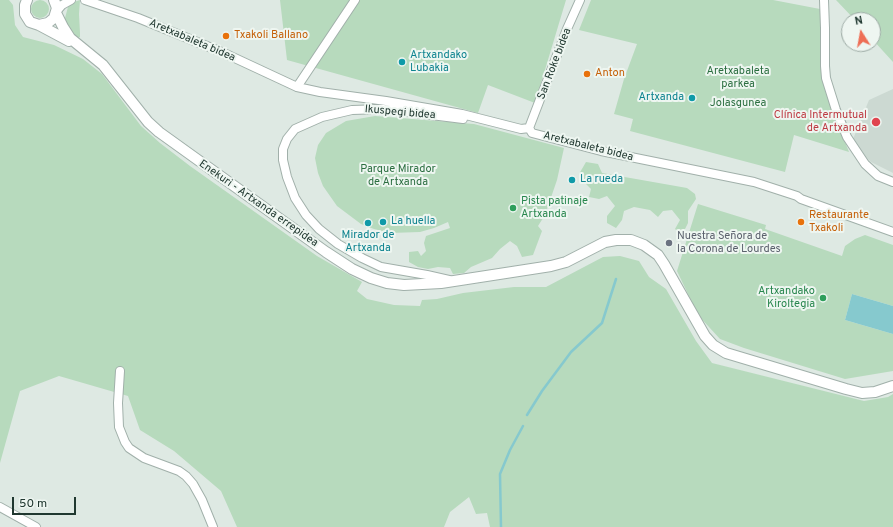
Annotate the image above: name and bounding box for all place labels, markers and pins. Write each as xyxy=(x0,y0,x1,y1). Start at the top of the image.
place label: Txakoli Ballano xyxy=(234,29,308,43)
marker: Txakoli Ballano xyxy=(221,31,231,41)
place label: Artxandako Lubakia xyxy=(410,49,467,75)
marker: Artxandako Lubakia xyxy=(397,57,407,67)
place label: Anton xyxy=(595,67,625,81)
marker: Anton xyxy=(582,69,592,79)
place label: Artxanda xyxy=(639,91,684,105)
marker: Artxanda xyxy=(687,93,697,103)
place label: Clínica Intermutual de Artxanda xyxy=(774,109,867,135)
marker: Clínica Intermutual de Artxanda xyxy=(870,116,882,128)
place label: La rueda xyxy=(580,173,623,187)
marker: La rueda xyxy=(567,175,577,185)
place label: Pista patinaje Artxanda xyxy=(521,195,588,221)
marker: Pista patinaje Artxanda xyxy=(508,203,518,213)
place label: Restaurante Txakoli xyxy=(809,209,869,235)
place label: La huella xyxy=(391,215,435,229)
marker: La huella xyxy=(378,217,388,227)
marker: Restaurante Txakoli xyxy=(796,217,806,227)
marker: Mirador de Artxanda xyxy=(363,218,373,228)
place label: Mirador de Artxanda xyxy=(342,229,394,255)
place label: Nuestra Señora de la Corona de Lourdes xyxy=(677,230,781,256)
marker: Nuestra Señora de la Corona de Lourdes xyxy=(664,238,674,248)
place label: Artxandako Kiroltegia xyxy=(758,285,815,311)
marker: Artxandako Kiroltegia xyxy=(818,293,828,303)

